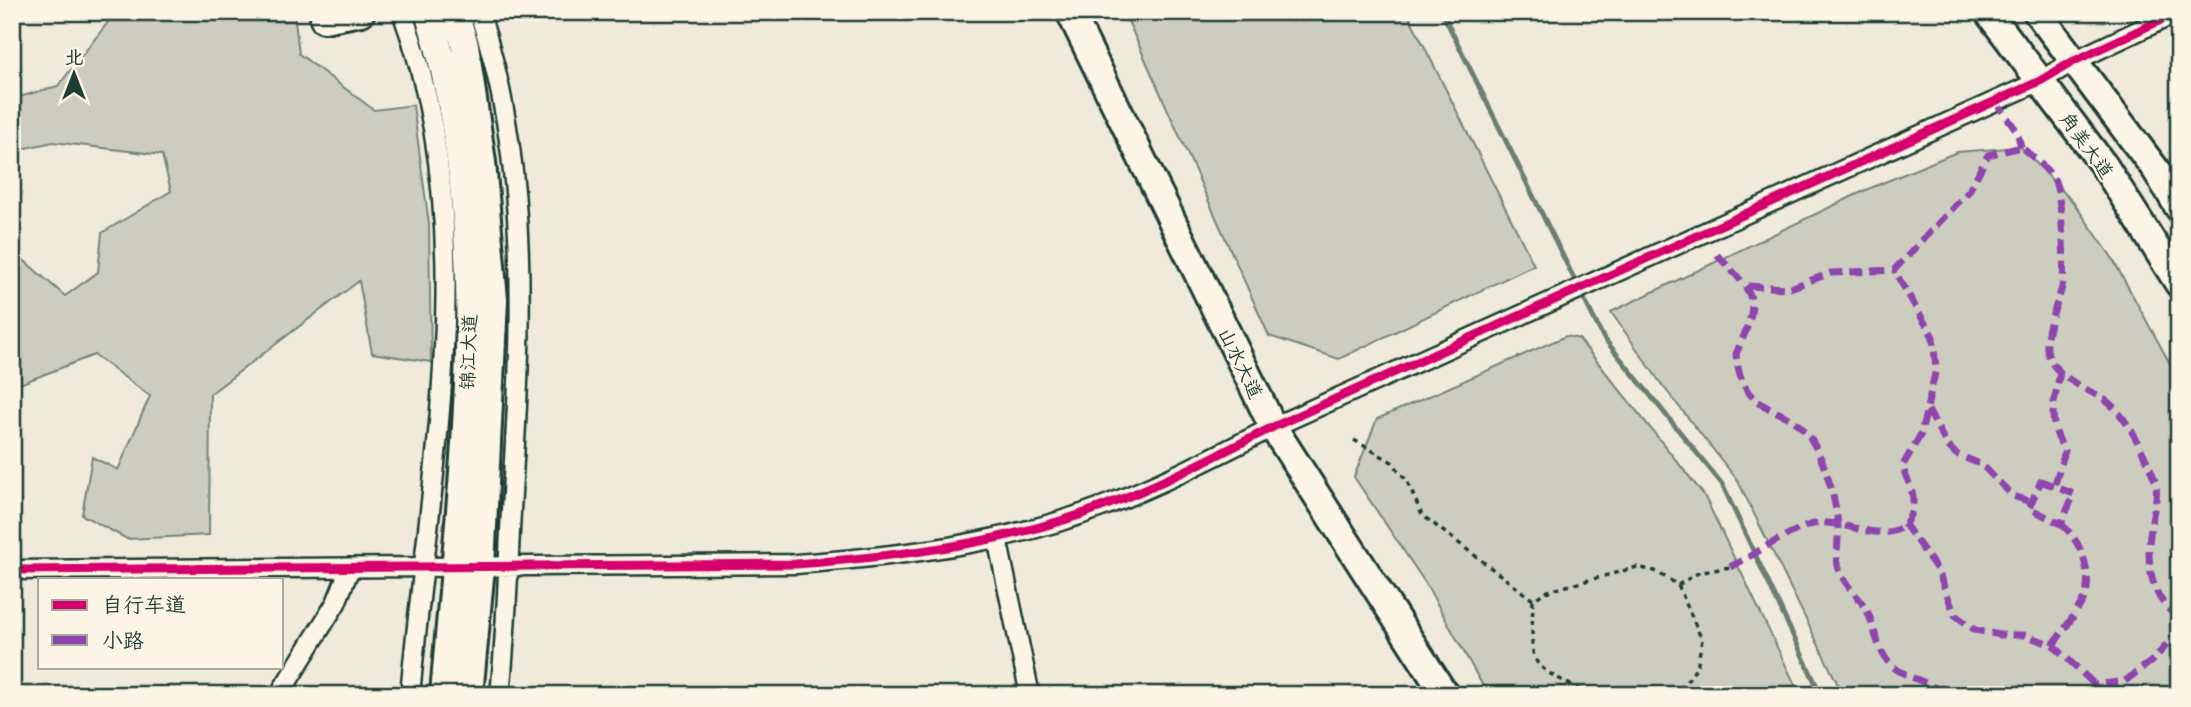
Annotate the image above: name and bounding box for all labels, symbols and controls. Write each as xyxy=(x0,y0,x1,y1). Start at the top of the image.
north arrow xyxy=(38,38,108,108)
text: 北 xyxy=(64,45,84,69)
street label: 角美大道 xyxy=(2055,107,2119,183)
street label: 锦江大道 xyxy=(455,314,481,390)
street label: 山水大道 xyxy=(1214,324,1268,402)
legend xyxy=(38,578,284,668)
text: 自行车道 xyxy=(102,591,186,618)
text: 小路 xyxy=(102,627,144,654)

